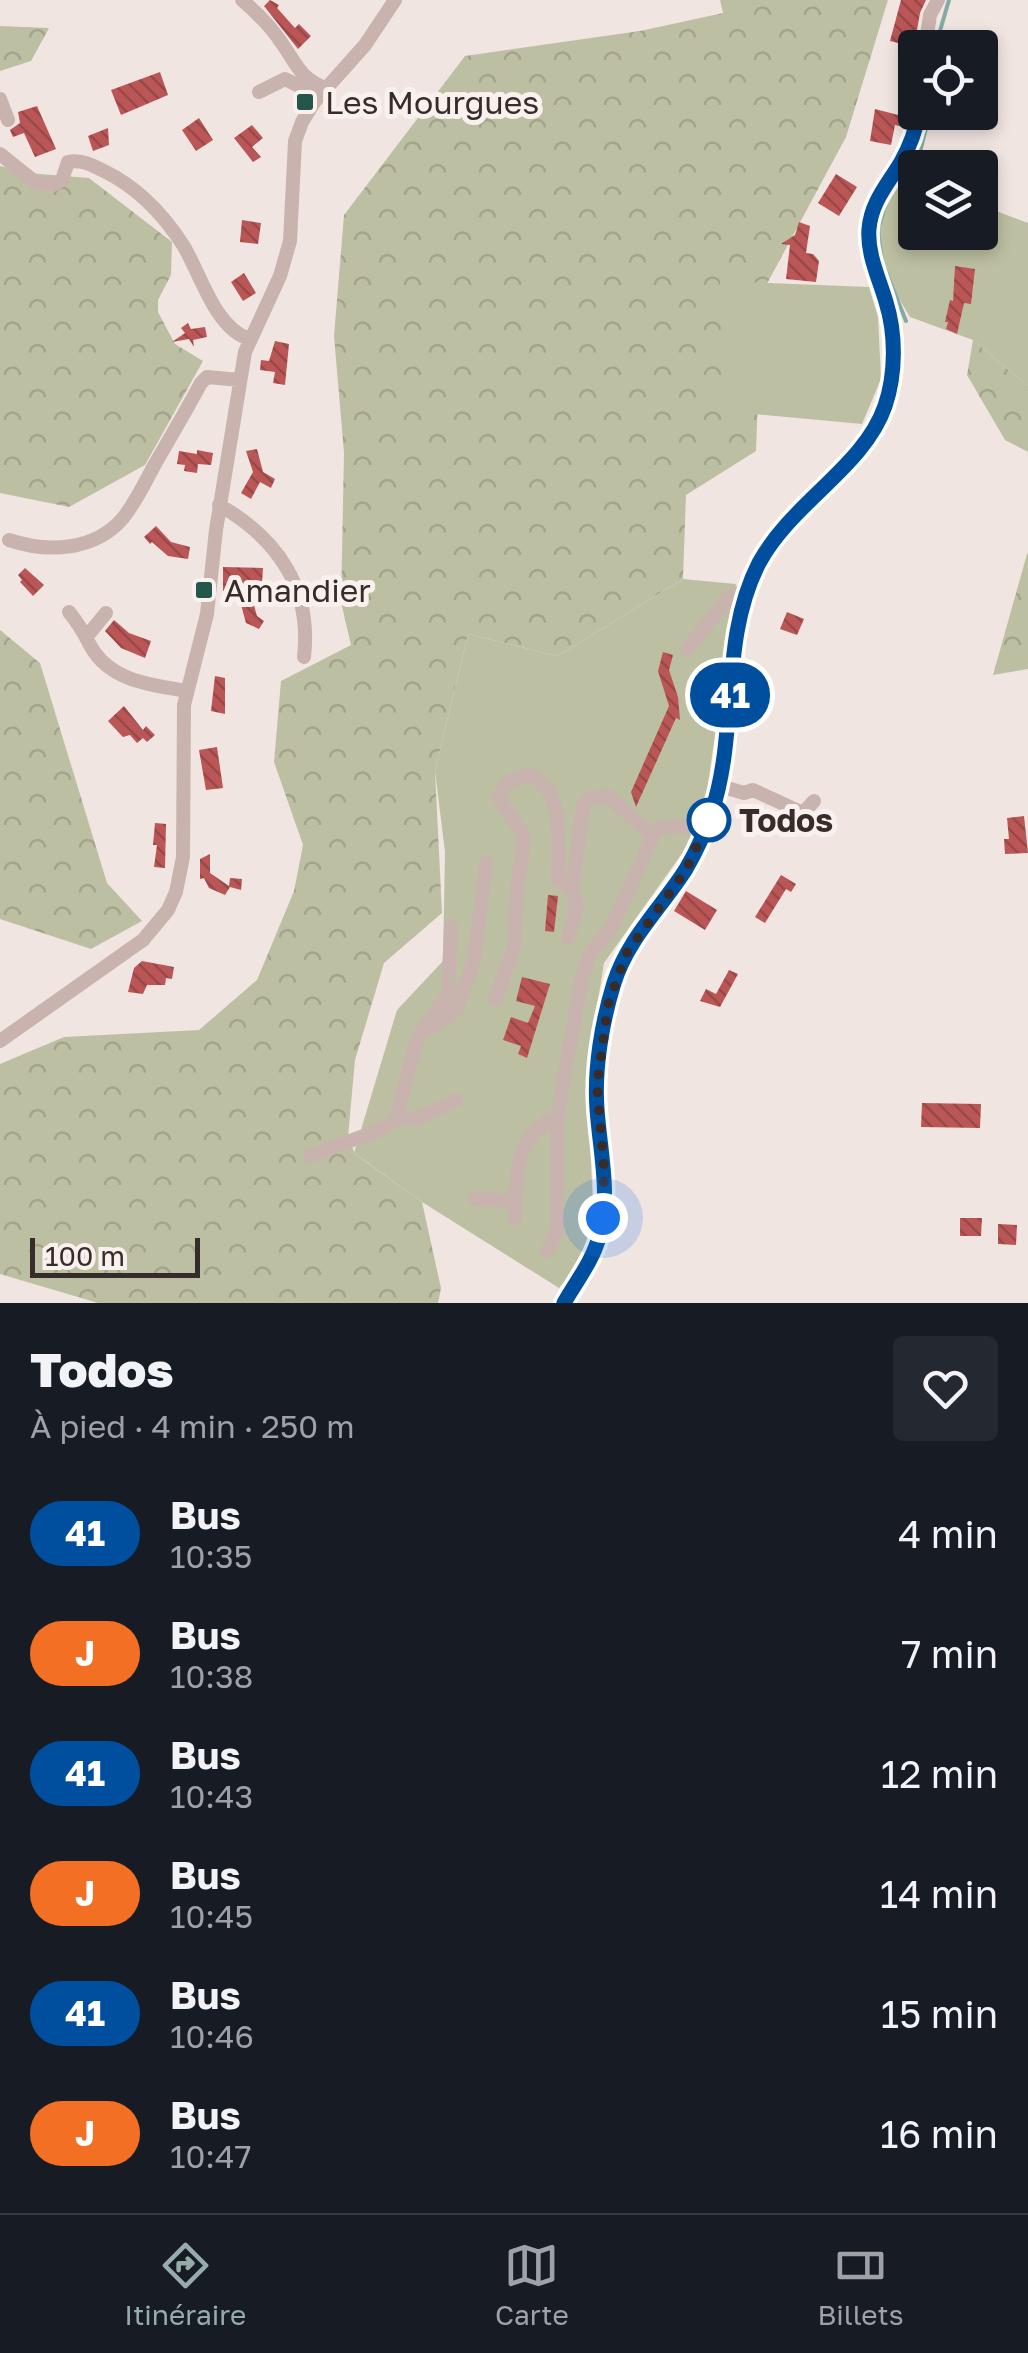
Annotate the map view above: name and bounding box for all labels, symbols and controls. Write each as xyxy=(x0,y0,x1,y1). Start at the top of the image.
map controls xyxy=(898,30,998,250)
button: locate xyxy=(898,30,998,130)
place label: Les Mourgues xyxy=(325,83,539,121)
marker: Les Mourgues xyxy=(294,91,316,113)
button: layers xyxy=(898,150,998,250)
place label: Amandier xyxy=(224,571,371,609)
marker: Amandier xyxy=(193,579,215,601)
line badge: 41 xyxy=(685,662,775,728)
text: 41 xyxy=(710,674,750,716)
marker: Todos xyxy=(688,799,730,841)
place label: Todos xyxy=(739,801,833,839)
your location xyxy=(578,1193,628,1243)
scale bar xyxy=(30,1233,200,1278)
text: 100 m xyxy=(45,1239,125,1272)
button: heart xyxy=(893,1336,998,1441)
text: Todos xyxy=(30,1340,173,1398)
text: À pied · 4 min · 250 m xyxy=(30,1407,355,1445)
text: Bus xyxy=(170,1492,241,1537)
text: 4 min xyxy=(898,1511,998,1556)
text: 41 xyxy=(65,1512,105,1554)
text: 10:35 xyxy=(170,1537,252,1575)
text: Bus xyxy=(170,1612,241,1657)
text: 7 min xyxy=(901,1631,998,1676)
text: J xyxy=(75,1632,95,1674)
text: 10:38 xyxy=(170,1657,253,1695)
text: Bus xyxy=(170,1732,241,1777)
text: 12 min xyxy=(881,1751,998,1796)
text: 41 xyxy=(65,1752,105,1794)
text: 10:43 xyxy=(170,1777,253,1815)
text: Bus xyxy=(170,1852,241,1897)
text: 14 min xyxy=(880,1871,998,1916)
text: J xyxy=(75,1872,95,1914)
text: 10:45 xyxy=(170,1897,253,1935)
text: Bus xyxy=(170,1972,241,2017)
text: 15 min xyxy=(881,1991,998,2036)
text: 41 xyxy=(65,1992,105,2034)
text: 10:46 xyxy=(170,2017,254,2055)
text: Bus xyxy=(170,2092,241,2137)
text: 16 min xyxy=(880,2111,998,2156)
text: J xyxy=(75,2112,95,2154)
text: 10:47 xyxy=(170,2137,251,2175)
tab: Itinéraire xyxy=(124,2238,246,2331)
tab: Carte xyxy=(495,2238,569,2331)
tab: Billets xyxy=(817,2238,904,2331)

